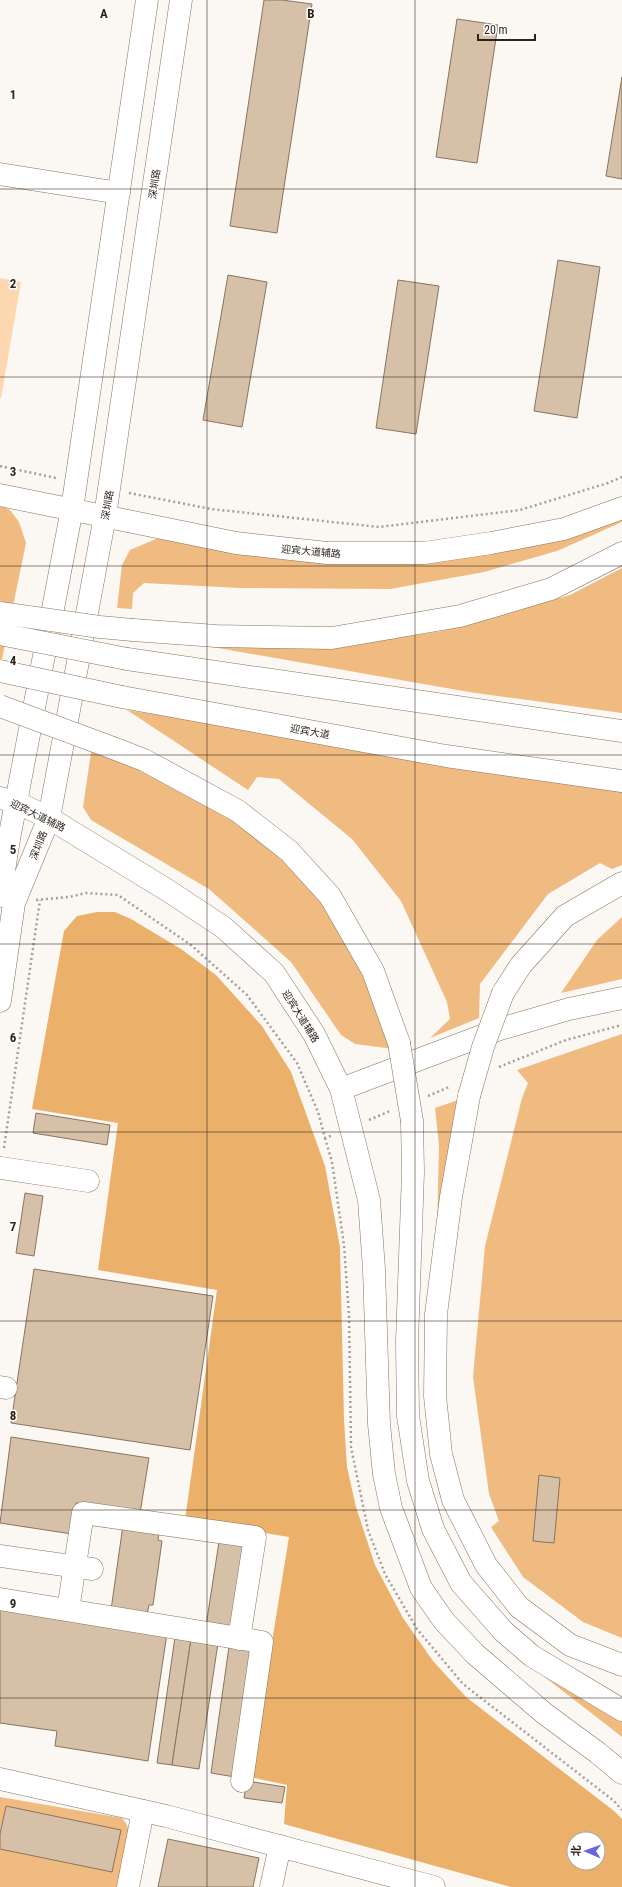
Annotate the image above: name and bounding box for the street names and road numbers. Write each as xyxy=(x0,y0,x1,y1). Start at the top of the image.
street label: 深圳路 xyxy=(147,168,162,200)
street label: 深圳路 xyxy=(100,489,115,521)
street label: 迎宾大道辅路 xyxy=(281,543,341,560)
street label: 迎宾大道 xyxy=(289,723,331,740)
street label: 迎宾大道辅路 xyxy=(8,797,67,834)
street label: 深圳路 xyxy=(28,829,49,861)
street label: 迎宾大道辅路 xyxy=(280,988,321,1045)

